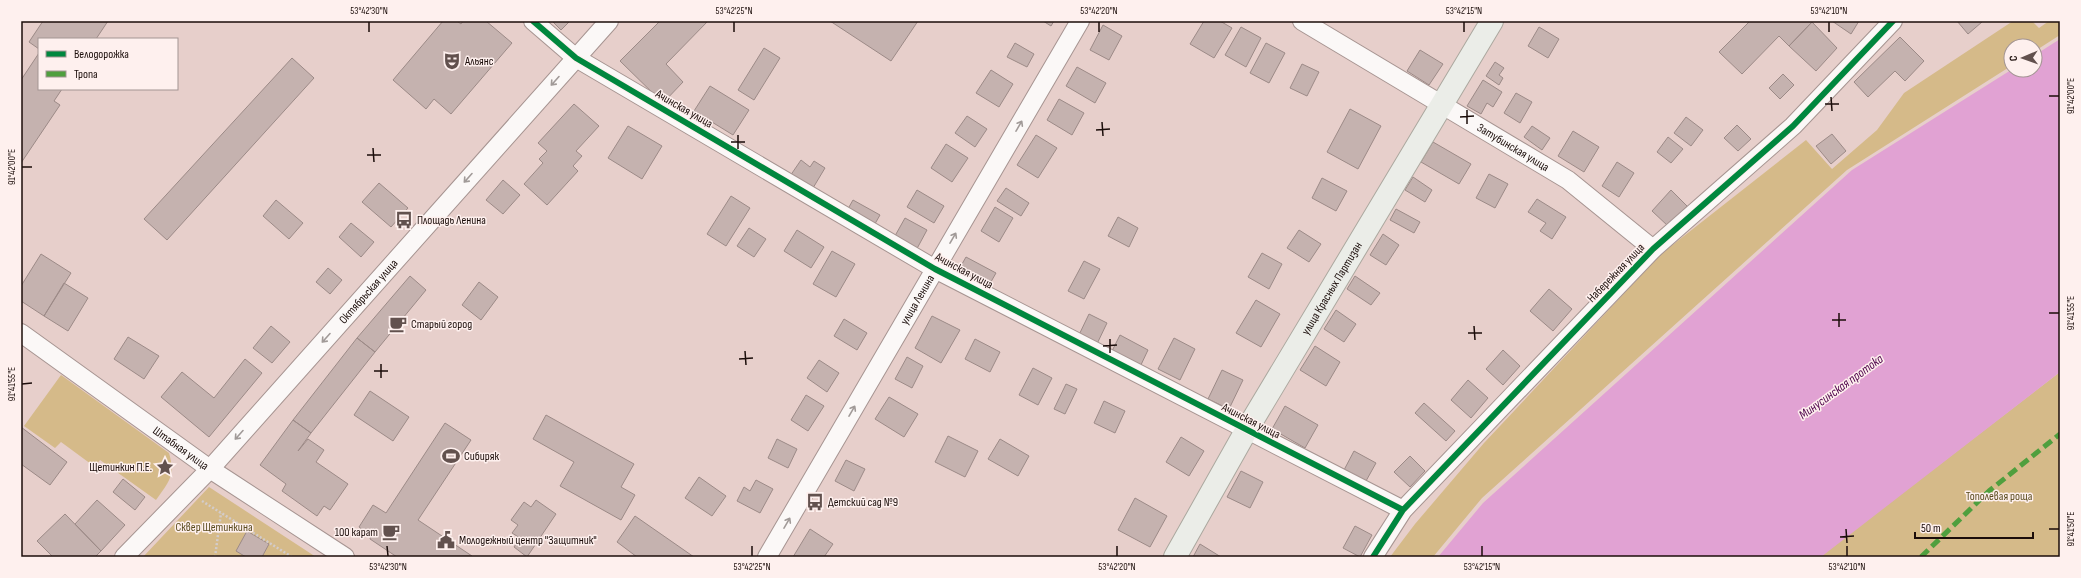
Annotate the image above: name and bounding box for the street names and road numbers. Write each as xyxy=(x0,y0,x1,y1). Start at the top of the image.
street label: Ачинская улица xyxy=(652,86,716,132)
street label: Затубинская улица xyxy=(1474,120,1552,175)
street label: улица Красных Партизан xyxy=(1298,239,1365,338)
street label: Набережная улица xyxy=(1584,240,1648,306)
street label: Ачинская улица xyxy=(931,249,996,293)
street label: Октябрьская улица xyxy=(336,256,401,327)
street label: улица Ленина xyxy=(897,272,938,327)
street label: Ачинская улица xyxy=(1218,399,1283,442)
street label: Штабная улица xyxy=(150,423,212,473)

